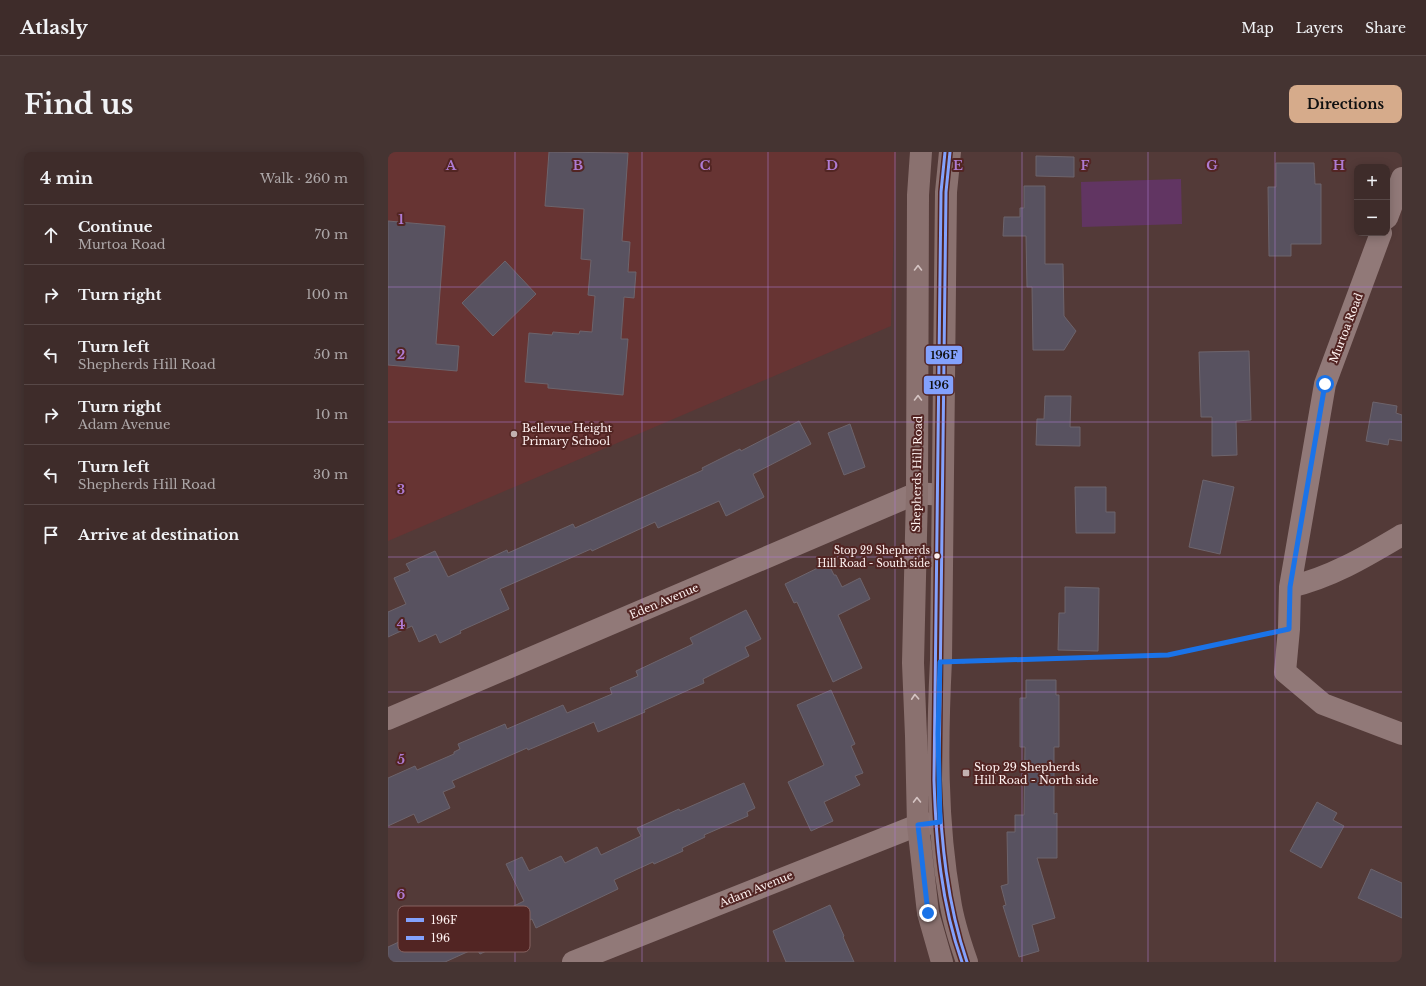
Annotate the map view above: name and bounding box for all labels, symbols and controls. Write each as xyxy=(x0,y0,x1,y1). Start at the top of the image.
text: Atlasly xyxy=(20,16,88,39)
text: Map xyxy=(1241,19,1274,37)
text: Layers xyxy=(1296,19,1343,37)
text: Share xyxy=(1365,19,1406,37)
button: Directions xyxy=(1289,85,1402,123)
text: Find us xyxy=(24,87,134,122)
text: A xyxy=(445,157,457,174)
text: B xyxy=(573,157,583,174)
text: C xyxy=(700,157,711,174)
text: D xyxy=(826,157,838,174)
text: E xyxy=(953,157,963,174)
text: F xyxy=(1081,157,1090,174)
text: G xyxy=(1206,157,1218,174)
text: H xyxy=(1333,157,1345,174)
map controls xyxy=(1354,164,1390,236)
button: + xyxy=(1354,164,1390,200)
text: 4 min xyxy=(40,168,93,189)
text: Walk · 260 m xyxy=(260,170,348,187)
button: − xyxy=(1354,200,1390,236)
text: 1 xyxy=(398,211,404,228)
text: Continue xyxy=(78,217,153,236)
icon: ahead xyxy=(40,224,62,246)
text: 70 m xyxy=(315,226,348,243)
text: Murtoa Road xyxy=(78,236,166,253)
one-way arrow xyxy=(914,265,922,271)
icon: right xyxy=(40,284,62,306)
text: Turn right xyxy=(78,285,161,304)
text: 100 m xyxy=(306,286,348,303)
street label: Murtoa Road xyxy=(1326,290,1366,365)
text: Turn left xyxy=(78,337,149,356)
icon: left xyxy=(40,344,62,366)
line badge: 196F xyxy=(925,345,963,365)
text: 50 m xyxy=(314,346,348,363)
text: 2 xyxy=(397,346,405,363)
text: 196F xyxy=(930,348,958,362)
text: Shepherds Hill Road xyxy=(78,356,216,373)
line badge: 196 xyxy=(923,375,954,395)
route start xyxy=(1316,375,1334,393)
text: 196 xyxy=(929,378,949,392)
one-way arrow xyxy=(914,395,922,401)
text: Turn right xyxy=(78,397,161,416)
icon: right xyxy=(40,404,62,426)
text: 10 m xyxy=(315,406,348,423)
street label: Shepherds Hill Road xyxy=(909,415,925,532)
text: Adam Avenue xyxy=(78,416,170,433)
place label: Bellevue Height Primary School xyxy=(522,421,613,448)
marker: Bellevue Height Primary School xyxy=(509,429,519,439)
text: Turn left xyxy=(78,457,149,476)
icon: left xyxy=(40,464,62,486)
text: 30 m xyxy=(313,466,348,483)
text: Shepherds Hill Road xyxy=(78,476,216,493)
text: 3 xyxy=(397,481,405,498)
icon: arrive xyxy=(40,524,62,546)
text: Arrive at destination xyxy=(78,525,239,544)
place label: Stop 29 Shepherds Hill Road - South side xyxy=(817,544,930,570)
marker: Stop 29 Shepherds Hill Road - South side xyxy=(932,551,942,561)
street label: Eden Avenue xyxy=(627,580,701,622)
text: 4 xyxy=(397,616,406,633)
one-way arrow xyxy=(910,694,919,700)
text: 5 xyxy=(397,751,405,768)
place label: Stop 29 Shepherds Hill Road - North side xyxy=(974,760,1098,787)
marker: Stop 29 Shepherds Hill Road - North side xyxy=(961,768,971,778)
one-way arrow xyxy=(913,797,921,803)
street label: Adam Avenue xyxy=(716,868,795,911)
text: 6 xyxy=(397,886,406,903)
route end xyxy=(919,904,937,922)
legend xyxy=(398,906,530,952)
text: 196F xyxy=(431,913,458,927)
text: 196 xyxy=(431,931,450,945)

